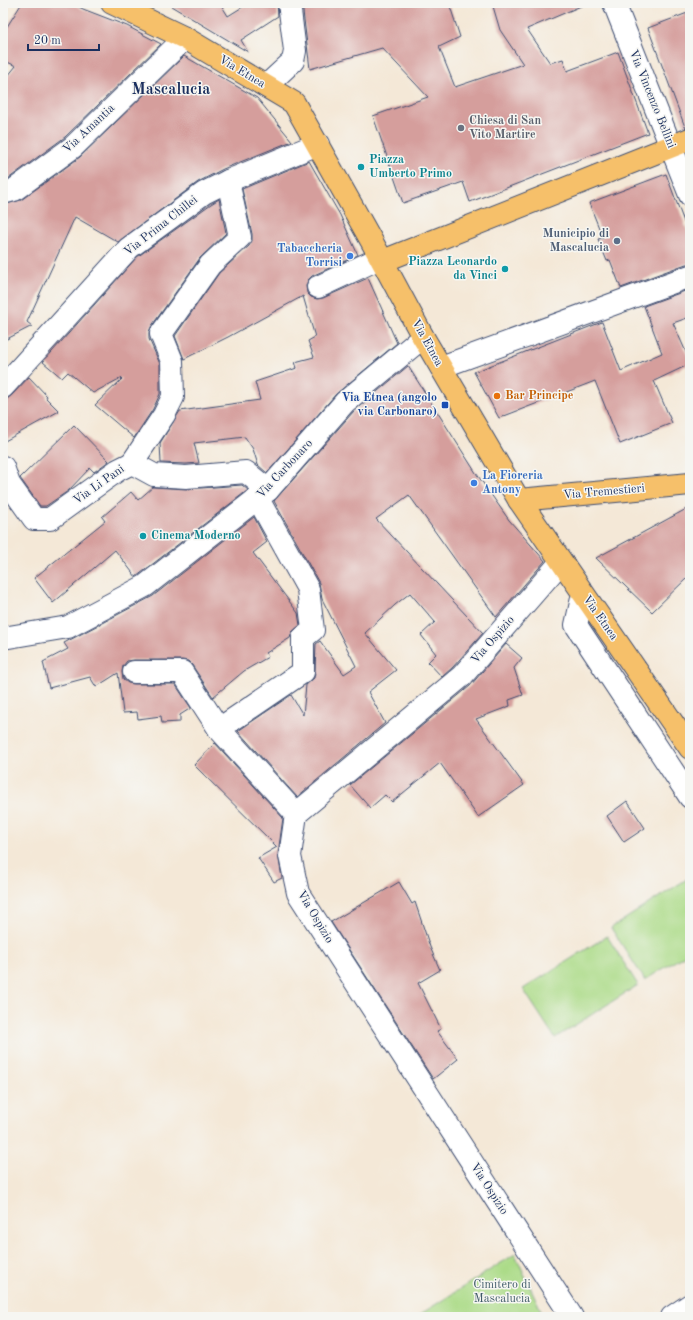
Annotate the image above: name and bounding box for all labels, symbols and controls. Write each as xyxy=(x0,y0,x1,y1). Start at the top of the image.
scale bar xyxy=(28,26,99,52)
text: 20 m xyxy=(34,35,61,47)
street label: Via Vincenzo Bellini xyxy=(627,48,677,150)
street label: Via Etnea xyxy=(217,54,267,90)
district label: Mascalucia xyxy=(132,82,210,98)
street label: Via Amantia xyxy=(61,102,117,156)
place label: Chiesa di San Vito Martire xyxy=(469,115,541,141)
marker: Chiesa di San Vito Martire xyxy=(456,123,466,133)
place label: Piazza Umberto Primo xyxy=(369,154,452,180)
marker: Piazza Umberto Primo xyxy=(356,162,366,172)
street label: Via Prima Chillei xyxy=(122,194,200,258)
place label: Municipio di Mascalucia xyxy=(543,228,609,254)
marker: Municipio di Mascalucia xyxy=(612,236,622,246)
place label: Tabaccheria Torrisi xyxy=(277,243,342,269)
marker: Tabaccheria Torrisi xyxy=(345,251,355,261)
place label: Piazza Leonardo da Vinci xyxy=(408,256,497,282)
marker: Piazza Leonardo da Vinci xyxy=(500,264,510,274)
street label: Via Etnea xyxy=(409,317,445,369)
place label: Bar Principe xyxy=(505,390,574,402)
place label: Via Etnea (angolo via Carbonaro) xyxy=(341,391,437,418)
marker: Bar Principe xyxy=(492,391,502,401)
marker: Via Etnea (angolo via Carbonaro) xyxy=(440,400,450,410)
street label: Via Carbonaro xyxy=(255,437,315,501)
street label: Via Li Pani xyxy=(71,463,127,507)
place label: La Fioreria Antony xyxy=(482,470,543,496)
marker: La Fioreria Antony xyxy=(469,478,479,488)
street label: Via Tremestieri xyxy=(563,482,645,502)
place label: Cinema Moderno xyxy=(151,530,241,542)
marker: Cinema Moderno xyxy=(138,531,148,541)
street label: Via Etnea xyxy=(580,593,620,643)
street label: Via Ospizio xyxy=(469,614,517,666)
street label: Via Ospizio xyxy=(295,889,335,945)
street label: Via Ospizio xyxy=(468,1161,510,1217)
park label: Cimitero di Mascalucia xyxy=(473,1279,531,1305)

